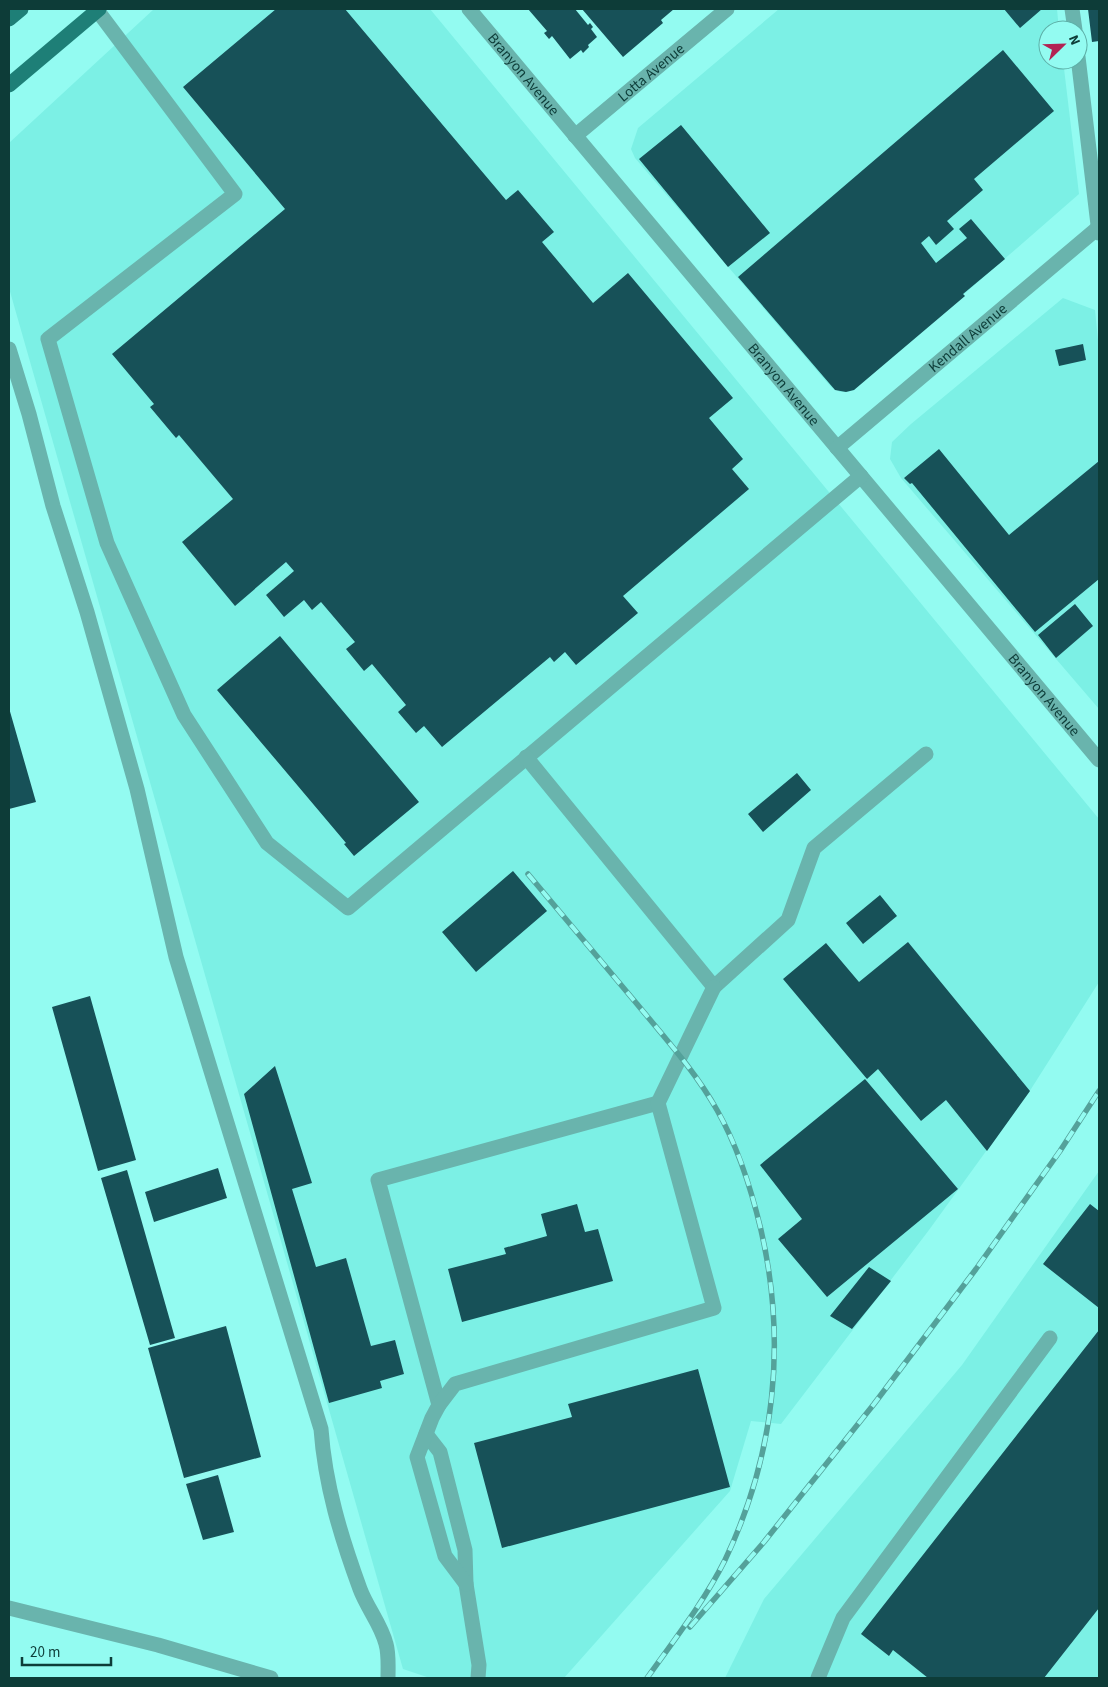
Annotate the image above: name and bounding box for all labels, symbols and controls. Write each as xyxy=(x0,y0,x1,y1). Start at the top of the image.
north arrow xyxy=(1038,20,1088,70)
street label: Branyon Avenue xyxy=(482,29,564,120)
text: N xyxy=(1063,32,1085,49)
street label: Lotta Avenue xyxy=(613,39,689,107)
street label: Kendall Avenue xyxy=(924,299,1012,377)
street label: Branyon Avenue xyxy=(743,339,824,431)
street label: Branyon Avenue xyxy=(1003,649,1085,741)
scale bar xyxy=(22,1634,111,1666)
text: 20 m xyxy=(30,1642,60,1663)

